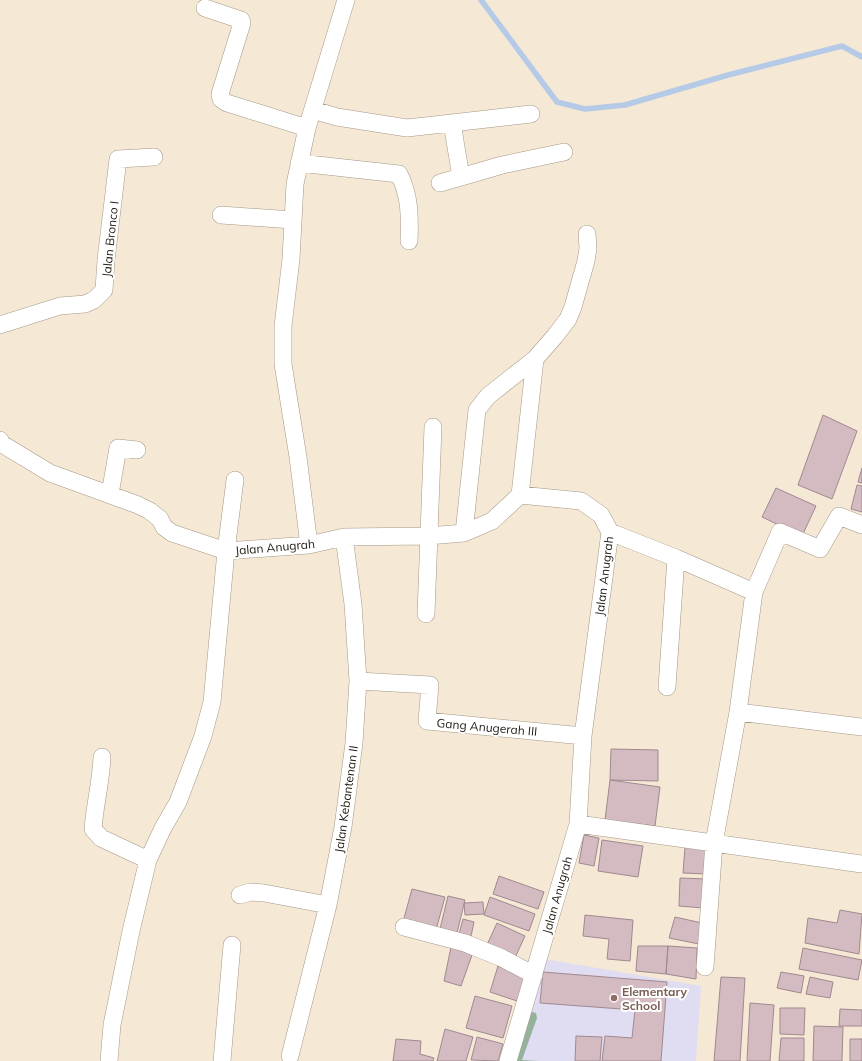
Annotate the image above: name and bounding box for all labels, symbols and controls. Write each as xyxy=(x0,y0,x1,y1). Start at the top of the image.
street label: Jalan Bronco I xyxy=(99,200,121,278)
street label: Jalan Anugrah xyxy=(592,535,616,617)
street label: Jalan Anugrah xyxy=(235,536,315,558)
street label: Gang Anugerah III xyxy=(436,715,538,739)
street label: Jalan Kebantenan II xyxy=(331,744,361,854)
street label: Jalan Anugrah xyxy=(539,855,575,935)
place label: Elementary School xyxy=(622,984,688,1013)
marker: Elementary School xyxy=(609,993,619,1003)

